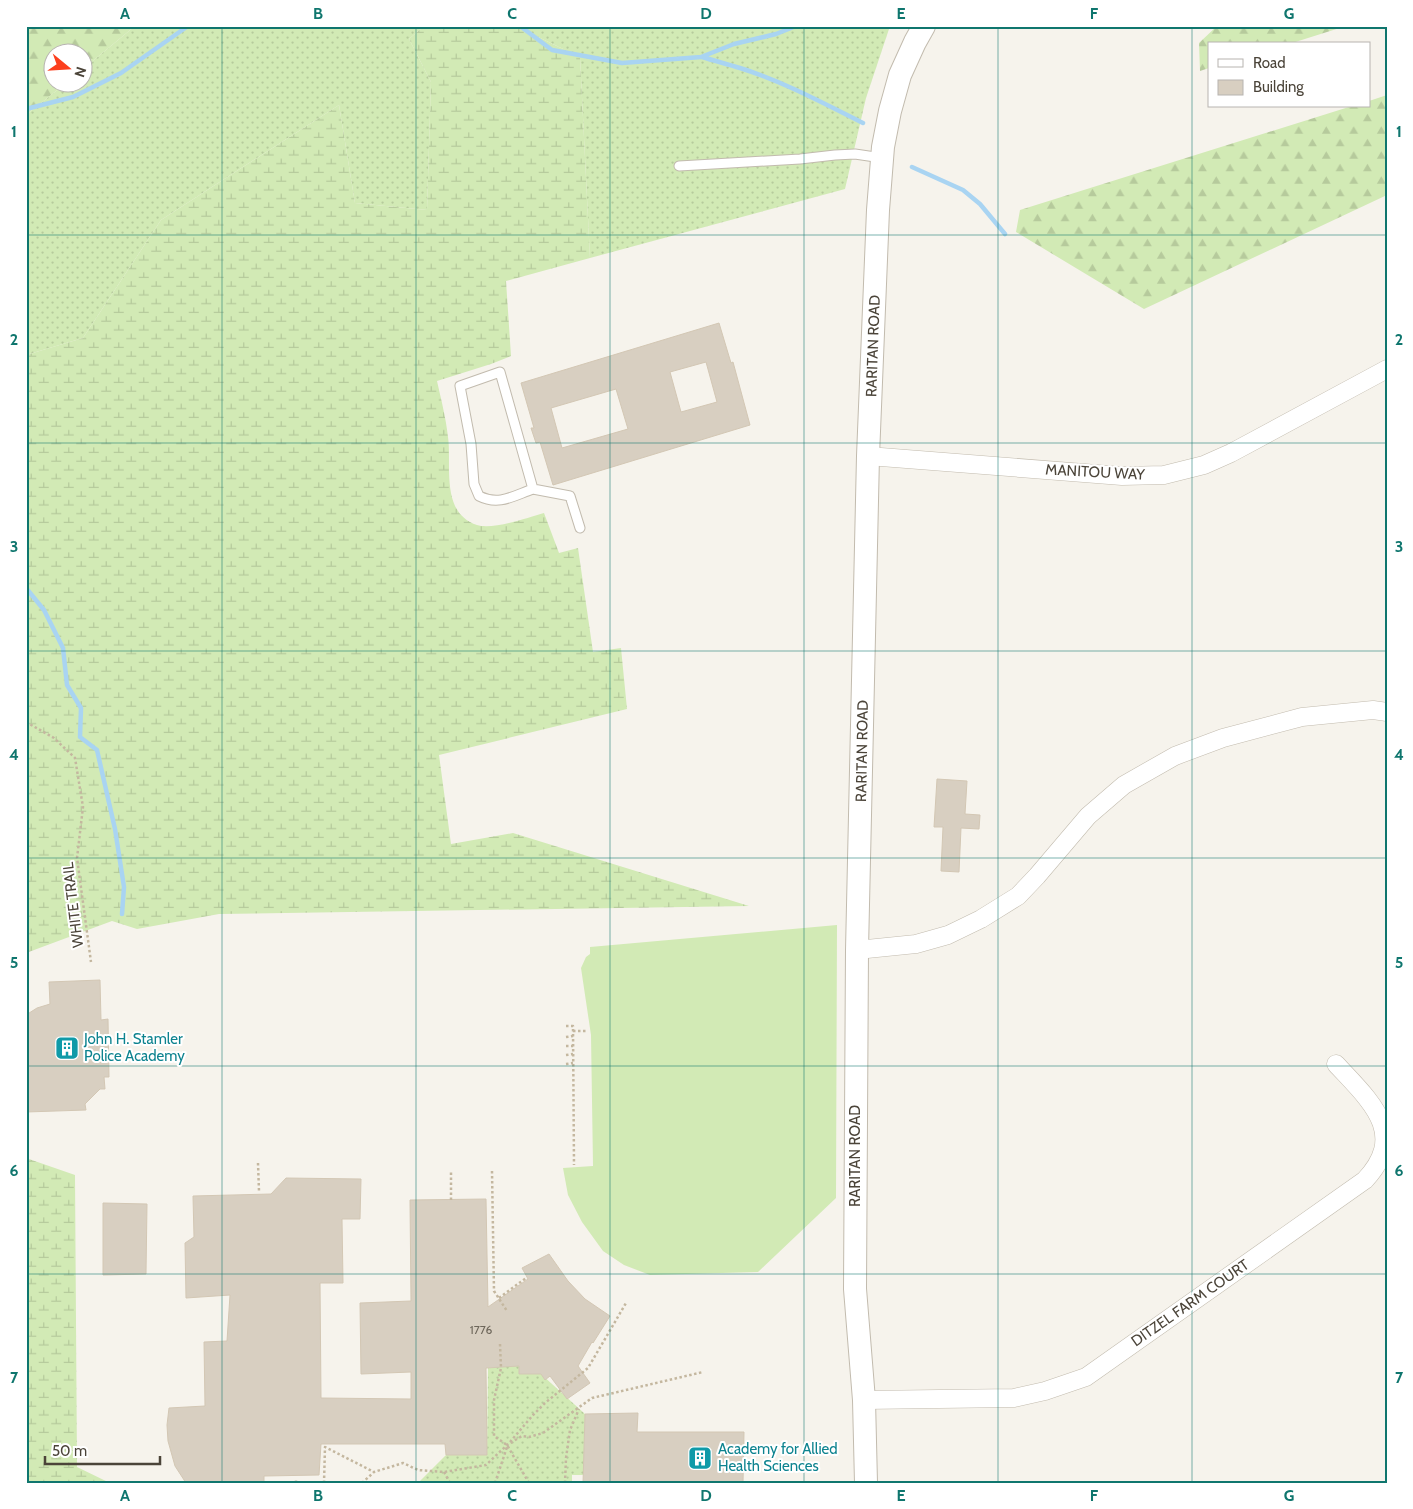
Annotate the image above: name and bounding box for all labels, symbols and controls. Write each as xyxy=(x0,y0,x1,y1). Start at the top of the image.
text: A xyxy=(120,4,130,23)
text: B xyxy=(313,4,323,23)
text: C xyxy=(507,4,517,23)
text: D xyxy=(700,4,712,23)
text: E xyxy=(896,4,906,23)
text: F xyxy=(1090,4,1099,23)
text: G xyxy=(1284,4,1294,23)
north arrow xyxy=(42,42,92,92)
legend xyxy=(1208,42,1370,108)
text: Road xyxy=(1253,54,1286,72)
text: N xyxy=(70,65,90,80)
text: Building xyxy=(1253,78,1304,96)
text: 1 xyxy=(11,122,17,141)
text: 1 xyxy=(1396,122,1402,141)
street label: RARITAN ROAD xyxy=(862,295,884,397)
text: 2 xyxy=(10,330,18,349)
text: 2 xyxy=(1395,330,1403,349)
street label: MANITOU WAY xyxy=(1045,460,1146,484)
text: 3 xyxy=(10,537,18,556)
text: 3 xyxy=(1395,537,1403,556)
street label: RARITAN ROAD xyxy=(852,700,872,802)
text: 4 xyxy=(9,745,19,764)
text: 4 xyxy=(1394,745,1404,764)
street label: WHITE TRAIL xyxy=(59,861,87,949)
text: 5 xyxy=(10,953,18,972)
text: 5 xyxy=(1395,953,1403,972)
place label: John H. Stamler Police Academy xyxy=(83,1030,185,1065)
building icon: John H. Stamler Police Academy xyxy=(54,1035,80,1061)
street label: RARITAN ROAD xyxy=(846,1105,864,1207)
text: 6 xyxy=(10,1161,19,1180)
text: 6 xyxy=(1395,1161,1404,1180)
street label: DITZEL FARM COURT xyxy=(1128,1256,1252,1350)
house number: 1776 xyxy=(470,1322,492,1337)
text: 7 xyxy=(10,1368,19,1387)
text: 7 xyxy=(1395,1368,1404,1387)
scale bar xyxy=(45,1434,160,1466)
place label: Academy for Allied Health Sciences xyxy=(718,1440,838,1475)
text: 50 m xyxy=(52,1442,87,1460)
building icon: Academy for Allied Health Sciences xyxy=(687,1445,713,1471)
text: A xyxy=(120,1486,130,1505)
text: B xyxy=(313,1486,323,1505)
text: C xyxy=(507,1486,517,1505)
text: D xyxy=(700,1486,712,1505)
text: E xyxy=(896,1486,906,1505)
text: F xyxy=(1090,1486,1099,1505)
text: G xyxy=(1284,1486,1294,1505)

